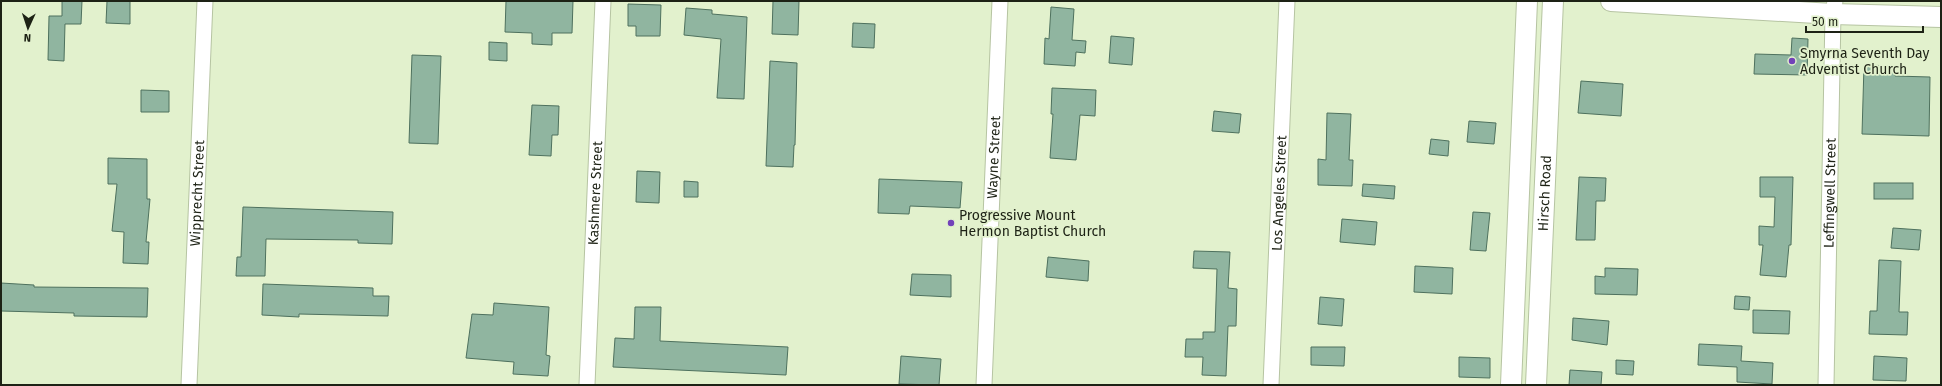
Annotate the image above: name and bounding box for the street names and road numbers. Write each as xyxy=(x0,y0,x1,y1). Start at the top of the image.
street label: Wayne Street xyxy=(983,114,1004,199)
street label: Los Angeles Street xyxy=(1268,134,1290,251)
street label: Leffingwell Street xyxy=(1820,137,1839,248)
street label: Wipprecht Street xyxy=(186,139,208,247)
street label: Kashmere Street xyxy=(584,140,606,246)
street label: Hirsch Road xyxy=(1534,155,1555,232)

